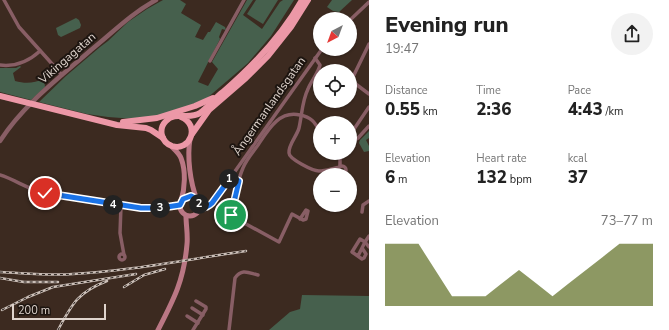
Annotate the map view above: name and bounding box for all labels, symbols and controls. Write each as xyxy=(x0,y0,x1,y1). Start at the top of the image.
text: Evening run xyxy=(385,10,509,40)
north arrow xyxy=(313,12,357,56)
map controls xyxy=(313,12,357,212)
button: share xyxy=(611,13,653,55)
street label: Vikingagatan xyxy=(34,29,99,88)
text: 19:47 xyxy=(385,40,419,58)
street label: Ångermanlandsgatan xyxy=(229,53,309,159)
button: locate xyxy=(313,64,357,108)
text: Distance xyxy=(385,83,428,98)
text: Time xyxy=(476,83,501,98)
text: Pace xyxy=(568,83,591,98)
text: 0.55 xyxy=(385,98,420,121)
text: 2:36 xyxy=(476,98,511,121)
text: 4:43 xyxy=(568,98,603,121)
text: km xyxy=(420,104,438,119)
text: /km xyxy=(603,104,624,119)
button: + xyxy=(313,116,357,160)
text: Elevation xyxy=(385,151,431,166)
text: Heart rate xyxy=(476,151,527,166)
text: kcal xyxy=(568,151,587,166)
text: 6 xyxy=(385,166,395,189)
text: 132 xyxy=(476,166,507,189)
text: 37 xyxy=(568,166,588,189)
button: − xyxy=(313,168,357,212)
pin: 1 xyxy=(219,169,239,189)
text: 1 xyxy=(226,171,232,186)
text: m xyxy=(395,172,407,187)
text: bpm xyxy=(507,172,532,187)
pin xyxy=(28,176,62,210)
icon: check xyxy=(34,182,56,204)
pin: 2 xyxy=(189,194,209,214)
pin: 4 xyxy=(103,195,123,215)
text: 2 xyxy=(196,196,202,211)
text: 4 xyxy=(110,197,116,212)
pin: 3 xyxy=(150,198,170,218)
pin xyxy=(214,198,248,232)
text: 3 xyxy=(157,200,163,215)
icon: arrive xyxy=(220,204,242,226)
text: Elevation xyxy=(385,212,439,230)
text: 73–77 m xyxy=(601,212,653,230)
scale bar xyxy=(12,302,106,321)
text: 200 m xyxy=(18,303,50,318)

